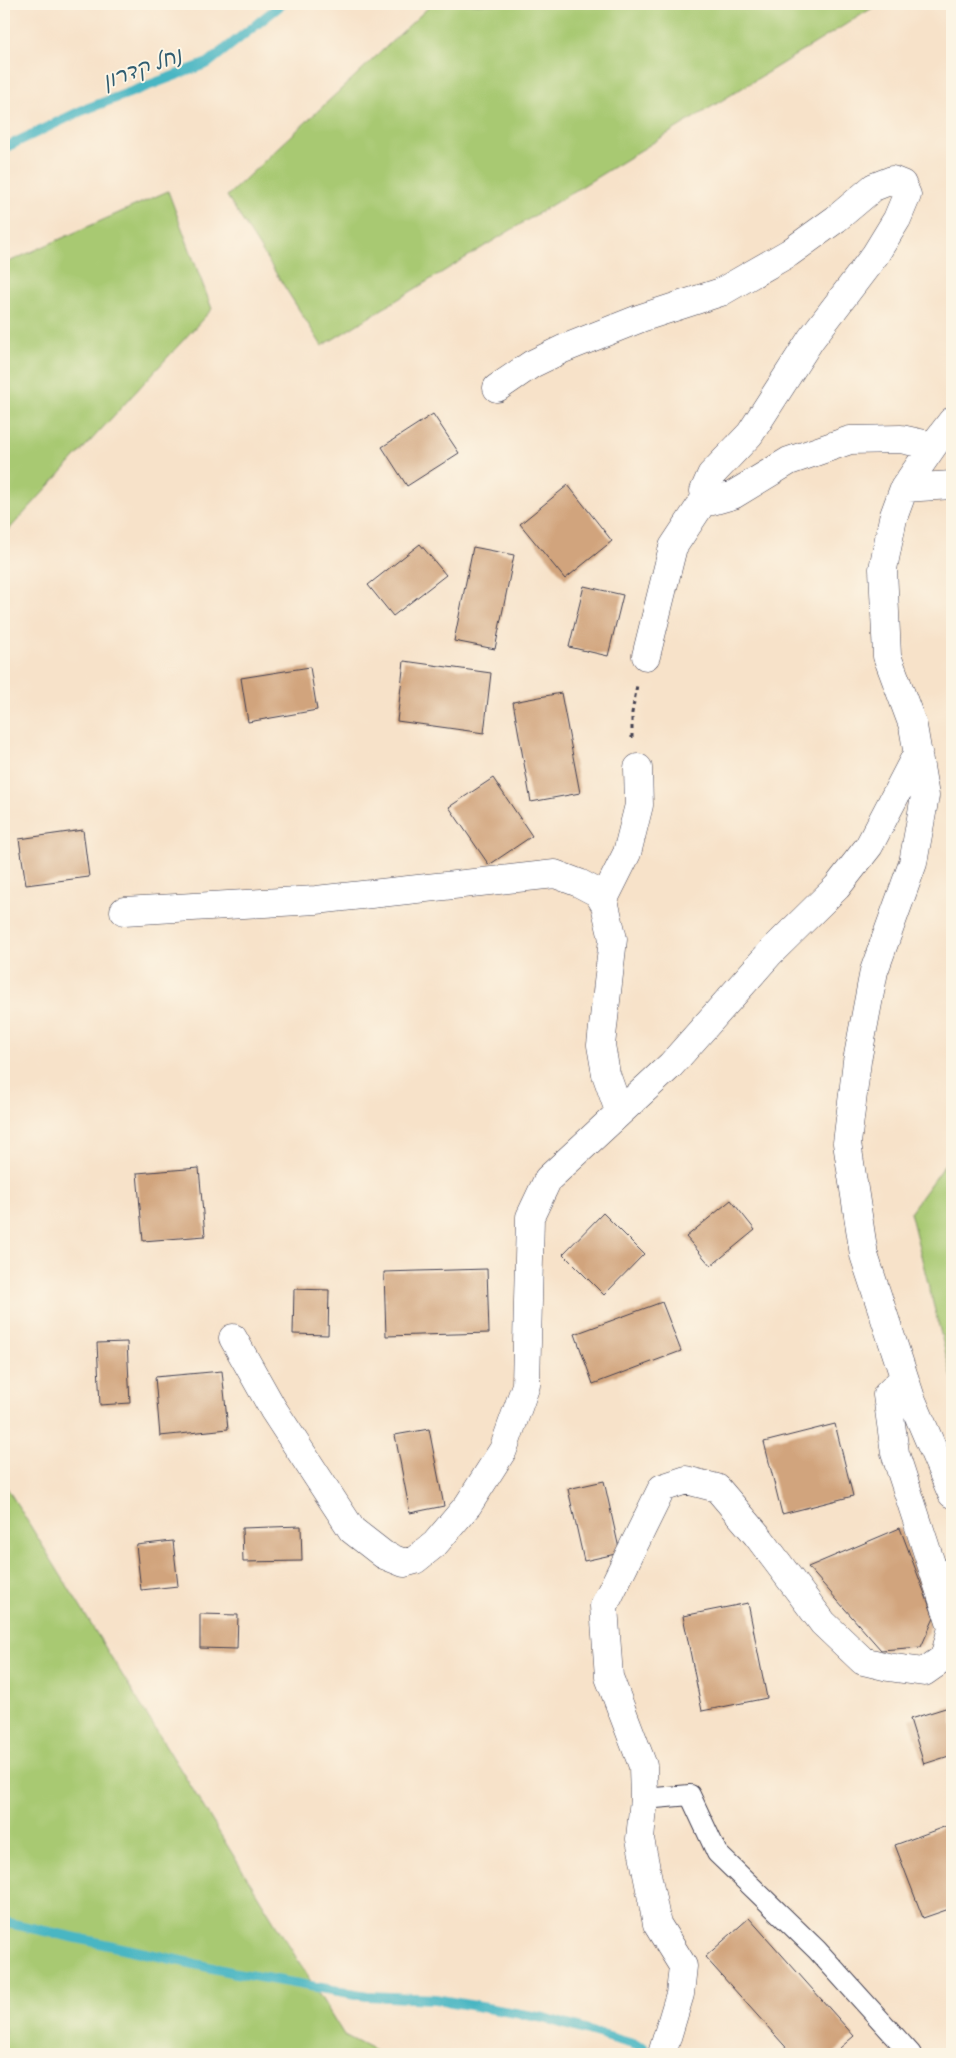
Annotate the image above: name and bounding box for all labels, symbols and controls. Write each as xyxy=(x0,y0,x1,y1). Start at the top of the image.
water label: נחל קדרון xyxy=(99,41,187,94)

